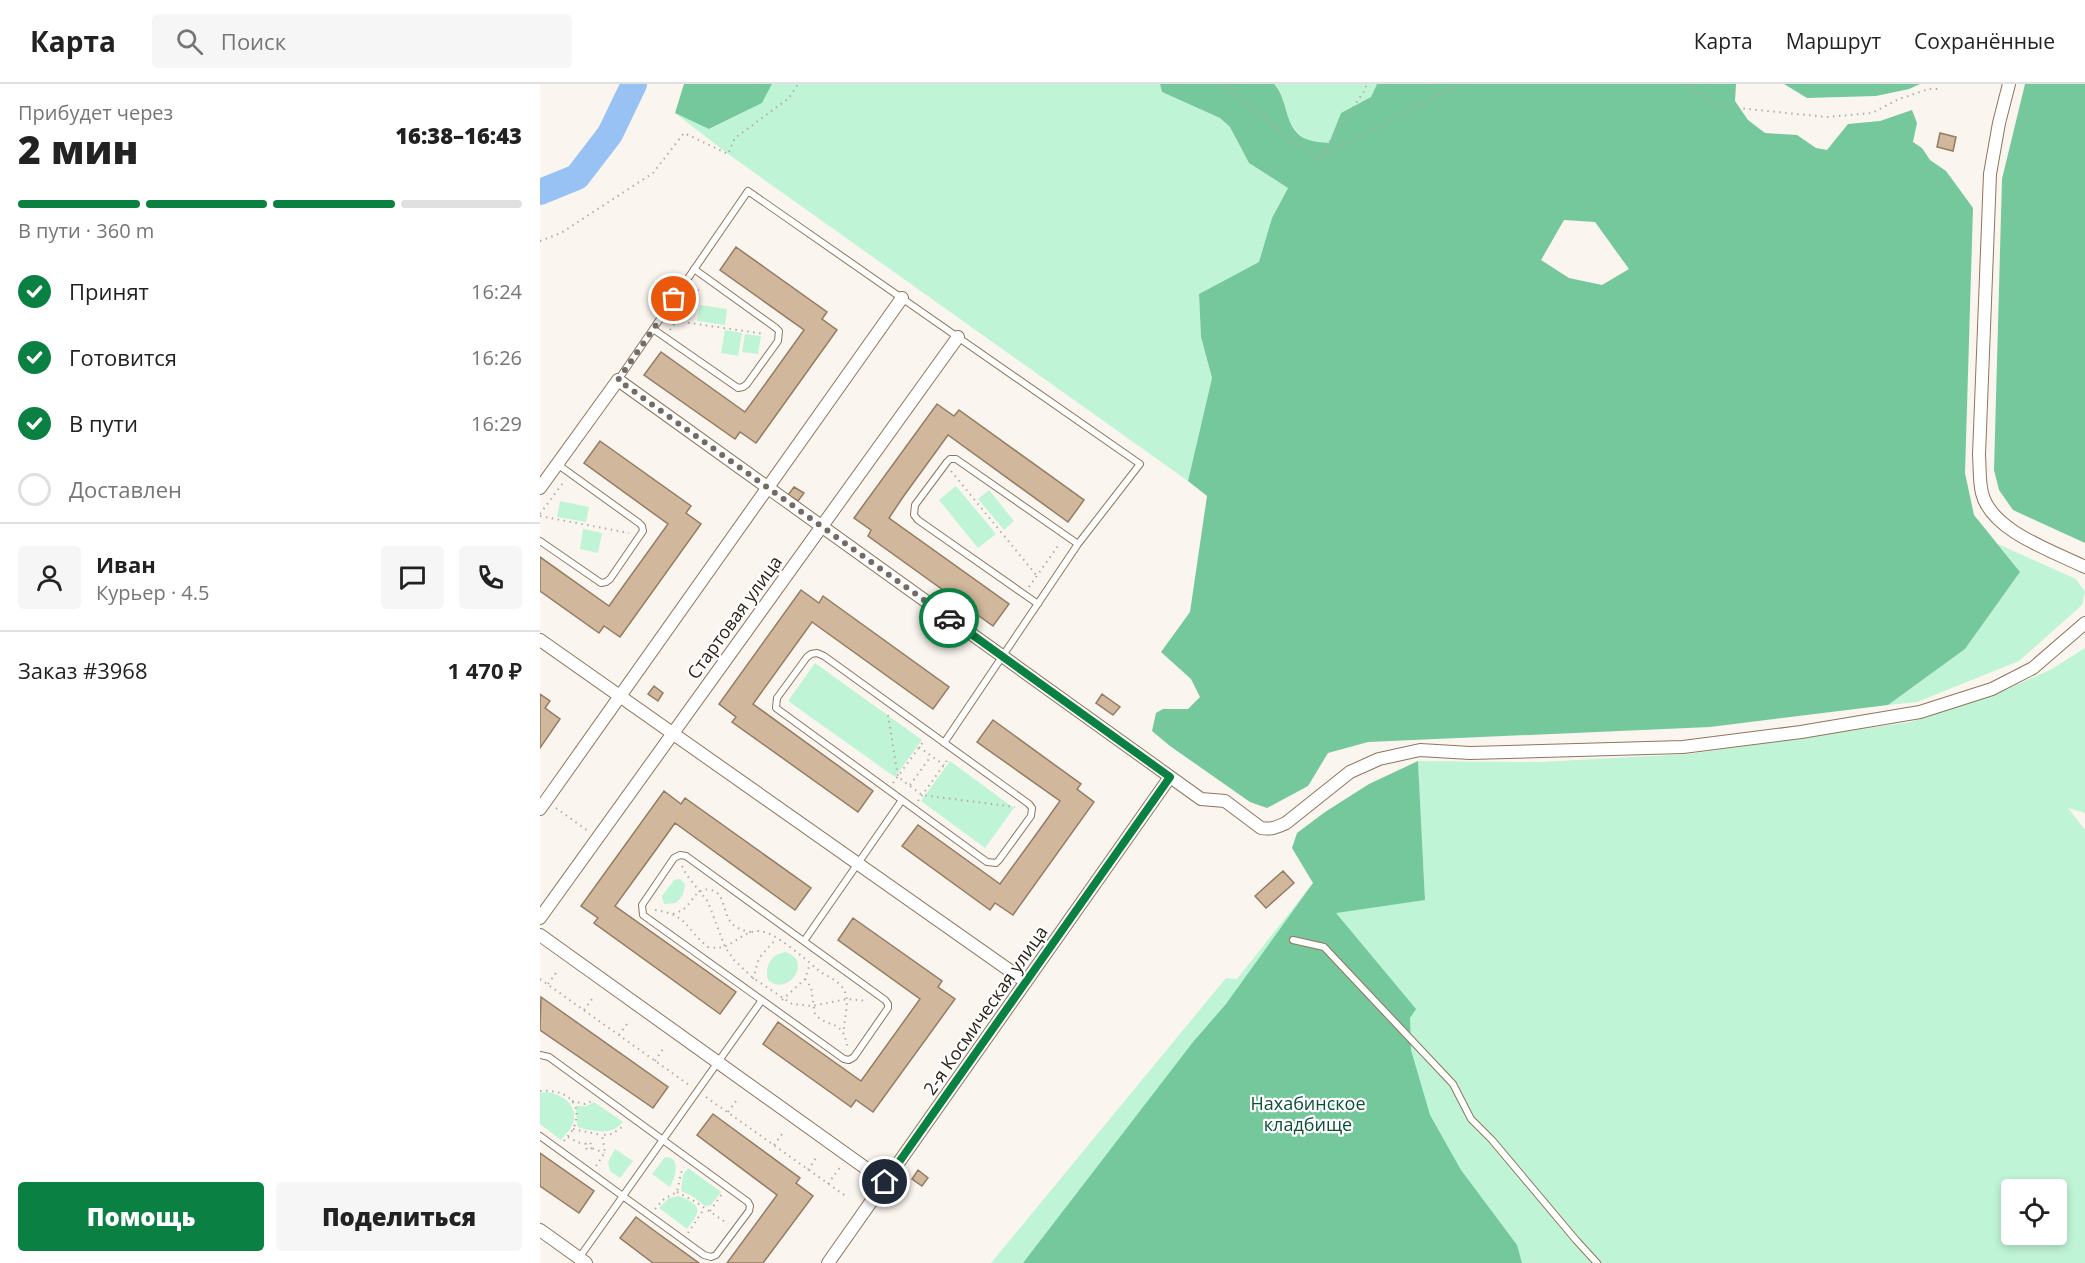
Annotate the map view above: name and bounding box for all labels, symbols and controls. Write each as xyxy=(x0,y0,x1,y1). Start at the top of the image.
search box xyxy=(152,14,572,68)
text: Карта xyxy=(30,22,116,60)
icon: search xyxy=(173,25,206,58)
text: Поиск xyxy=(221,26,286,56)
text: Карта xyxy=(1694,27,1753,55)
text: Маршрут xyxy=(1786,27,1881,55)
text: Сохранённые xyxy=(1914,27,2055,55)
text: Прибудет через xyxy=(18,99,173,126)
text: 16:38–16:43 xyxy=(395,120,522,150)
text: 2 мин xyxy=(18,122,138,175)
text: В пути · 360 m xyxy=(18,217,154,244)
pin xyxy=(648,273,699,324)
icon: check xyxy=(18,275,51,308)
text: Принят xyxy=(69,276,149,306)
text: 16:24 xyxy=(471,278,522,305)
icon: bag xyxy=(657,282,690,315)
icon: check xyxy=(18,341,51,374)
text: Готовится xyxy=(69,342,177,372)
text: 16:26 xyxy=(471,344,522,371)
icon: check xyxy=(18,407,51,440)
text: В пути xyxy=(69,408,138,438)
text: 16:29 xyxy=(471,410,522,437)
text: Доставлен xyxy=(69,474,182,504)
button: person xyxy=(18,546,81,609)
button: chat xyxy=(381,546,444,609)
button: phone xyxy=(459,546,522,609)
text: Иван xyxy=(96,549,156,579)
street label: Стартовая улица xyxy=(681,550,787,684)
text: Курьер · 4.5 xyxy=(96,579,210,606)
courier xyxy=(919,588,979,648)
icon: car xyxy=(933,602,966,635)
text: Заказ #3968 xyxy=(18,655,148,685)
text: 1 470 ₽ xyxy=(447,655,522,685)
street label: 2-я Космическая улица xyxy=(917,921,1053,1099)
park label: Нахабинское кладбище xyxy=(1250,1091,1366,1136)
pin xyxy=(859,1156,910,1207)
icon: home xyxy=(868,1165,901,1198)
map controls xyxy=(2001,1179,2067,1245)
button: locate xyxy=(2001,1179,2067,1245)
button: Помощь xyxy=(18,1182,264,1251)
button: Поделиться xyxy=(276,1182,522,1251)

